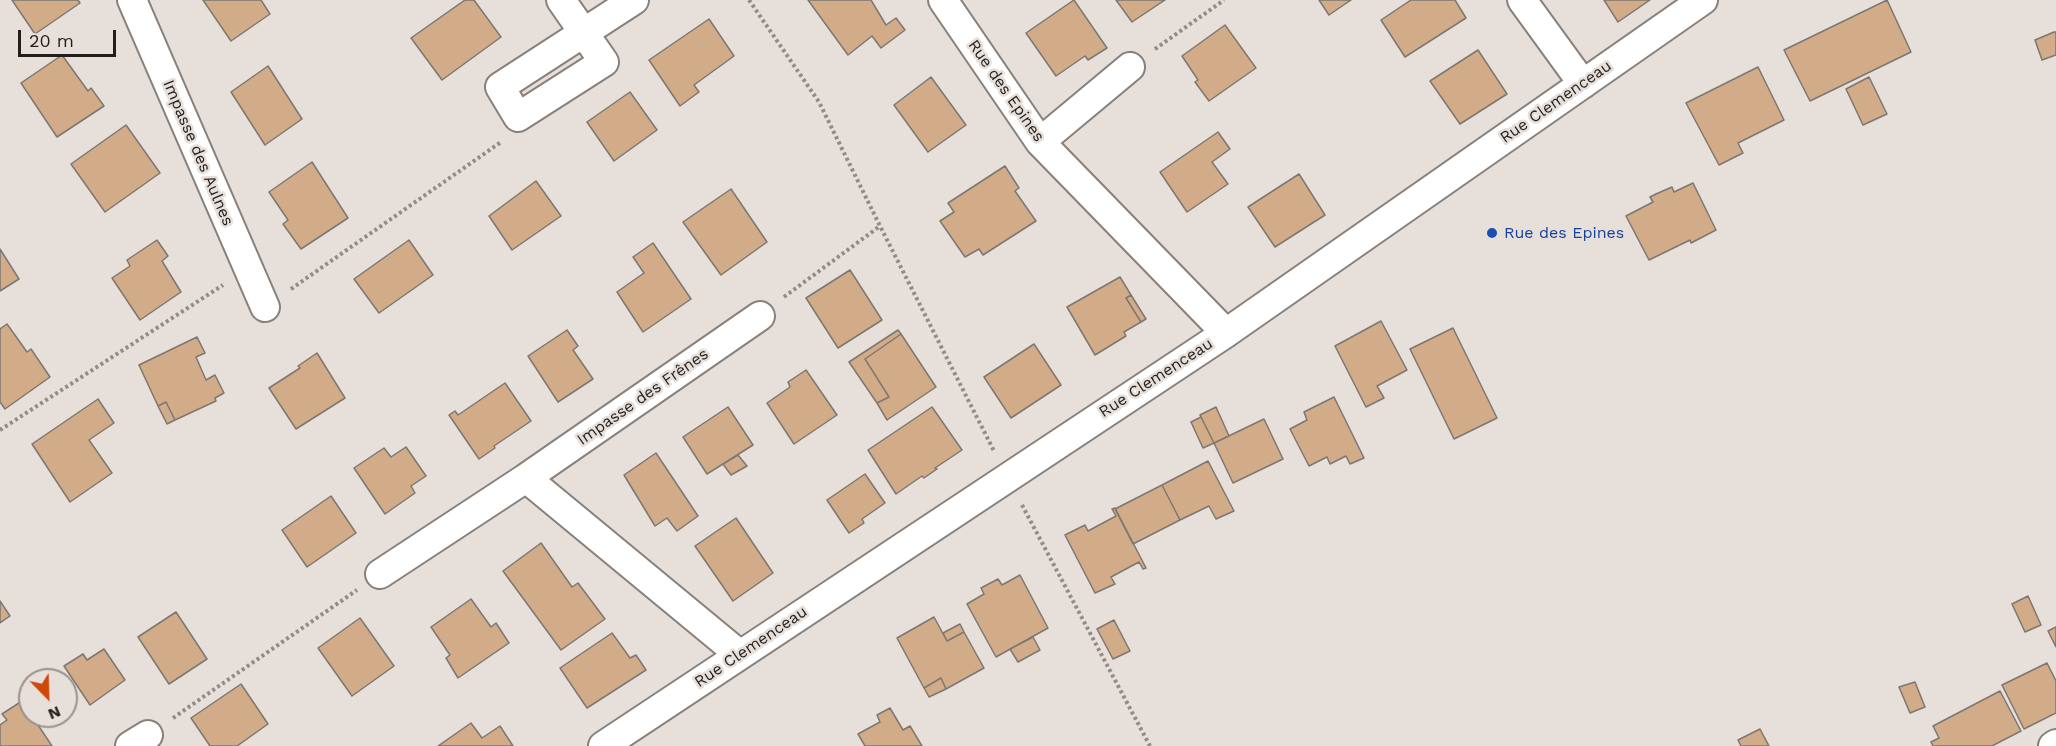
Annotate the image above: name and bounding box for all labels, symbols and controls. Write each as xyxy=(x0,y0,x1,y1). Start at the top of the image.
scale bar xyxy=(21,18,118,56)
text: 20 m xyxy=(29,30,74,51)
street label: Rue des Epines xyxy=(964,36,1048,146)
street label: Rue Clemenceau xyxy=(1497,56,1615,148)
street label: Impasse des Aulnes xyxy=(159,77,237,229)
place label: Rue des Epines xyxy=(1504,223,1624,243)
marker: Rue des Epines xyxy=(1485,226,1499,240)
street label: Rue Clemenceau xyxy=(1096,334,1216,422)
street label: Impasse des Frênes xyxy=(574,344,712,450)
street label: Rue Clemenceau xyxy=(691,602,811,692)
north arrow xyxy=(18,668,78,728)
text: N xyxy=(45,702,64,724)

